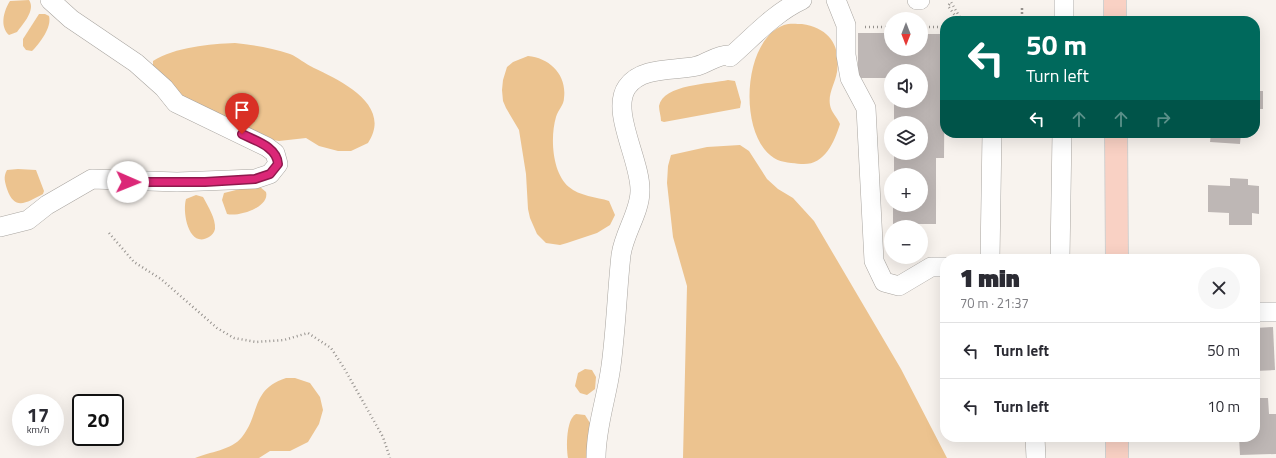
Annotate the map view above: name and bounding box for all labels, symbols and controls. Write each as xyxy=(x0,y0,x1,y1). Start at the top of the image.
north arrow xyxy=(884,12,928,56)
map controls xyxy=(884,12,928,264)
text: 50 m xyxy=(1026,23,1087,66)
icon: left xyxy=(960,32,1012,84)
text: Turn left xyxy=(1026,62,1089,89)
button: sound xyxy=(884,64,928,108)
pin xyxy=(225,93,259,134)
icon: arrive xyxy=(231,99,253,121)
icon: left xyxy=(1026,108,1048,130)
icon: ahead xyxy=(1068,108,1090,130)
icon: ahead xyxy=(1110,108,1132,130)
icon: right xyxy=(1152,108,1174,130)
button: layers xyxy=(884,116,928,160)
position arrow xyxy=(107,161,149,203)
button: + xyxy=(884,168,928,212)
button: − xyxy=(884,220,928,264)
text: 1 min xyxy=(960,260,1020,296)
button: close xyxy=(1198,267,1240,309)
text: 70 m · 21:37 xyxy=(960,293,1029,313)
text: Turn left xyxy=(994,339,1049,362)
text: 50 m xyxy=(1207,339,1240,362)
icon: left xyxy=(960,340,982,362)
speed limit sign: 20 xyxy=(72,394,124,446)
text: Turn left xyxy=(994,395,1049,418)
text: 10 m xyxy=(1207,395,1240,418)
icon: left xyxy=(960,396,982,418)
text: 17 xyxy=(27,399,49,430)
text: km/h xyxy=(27,422,49,437)

